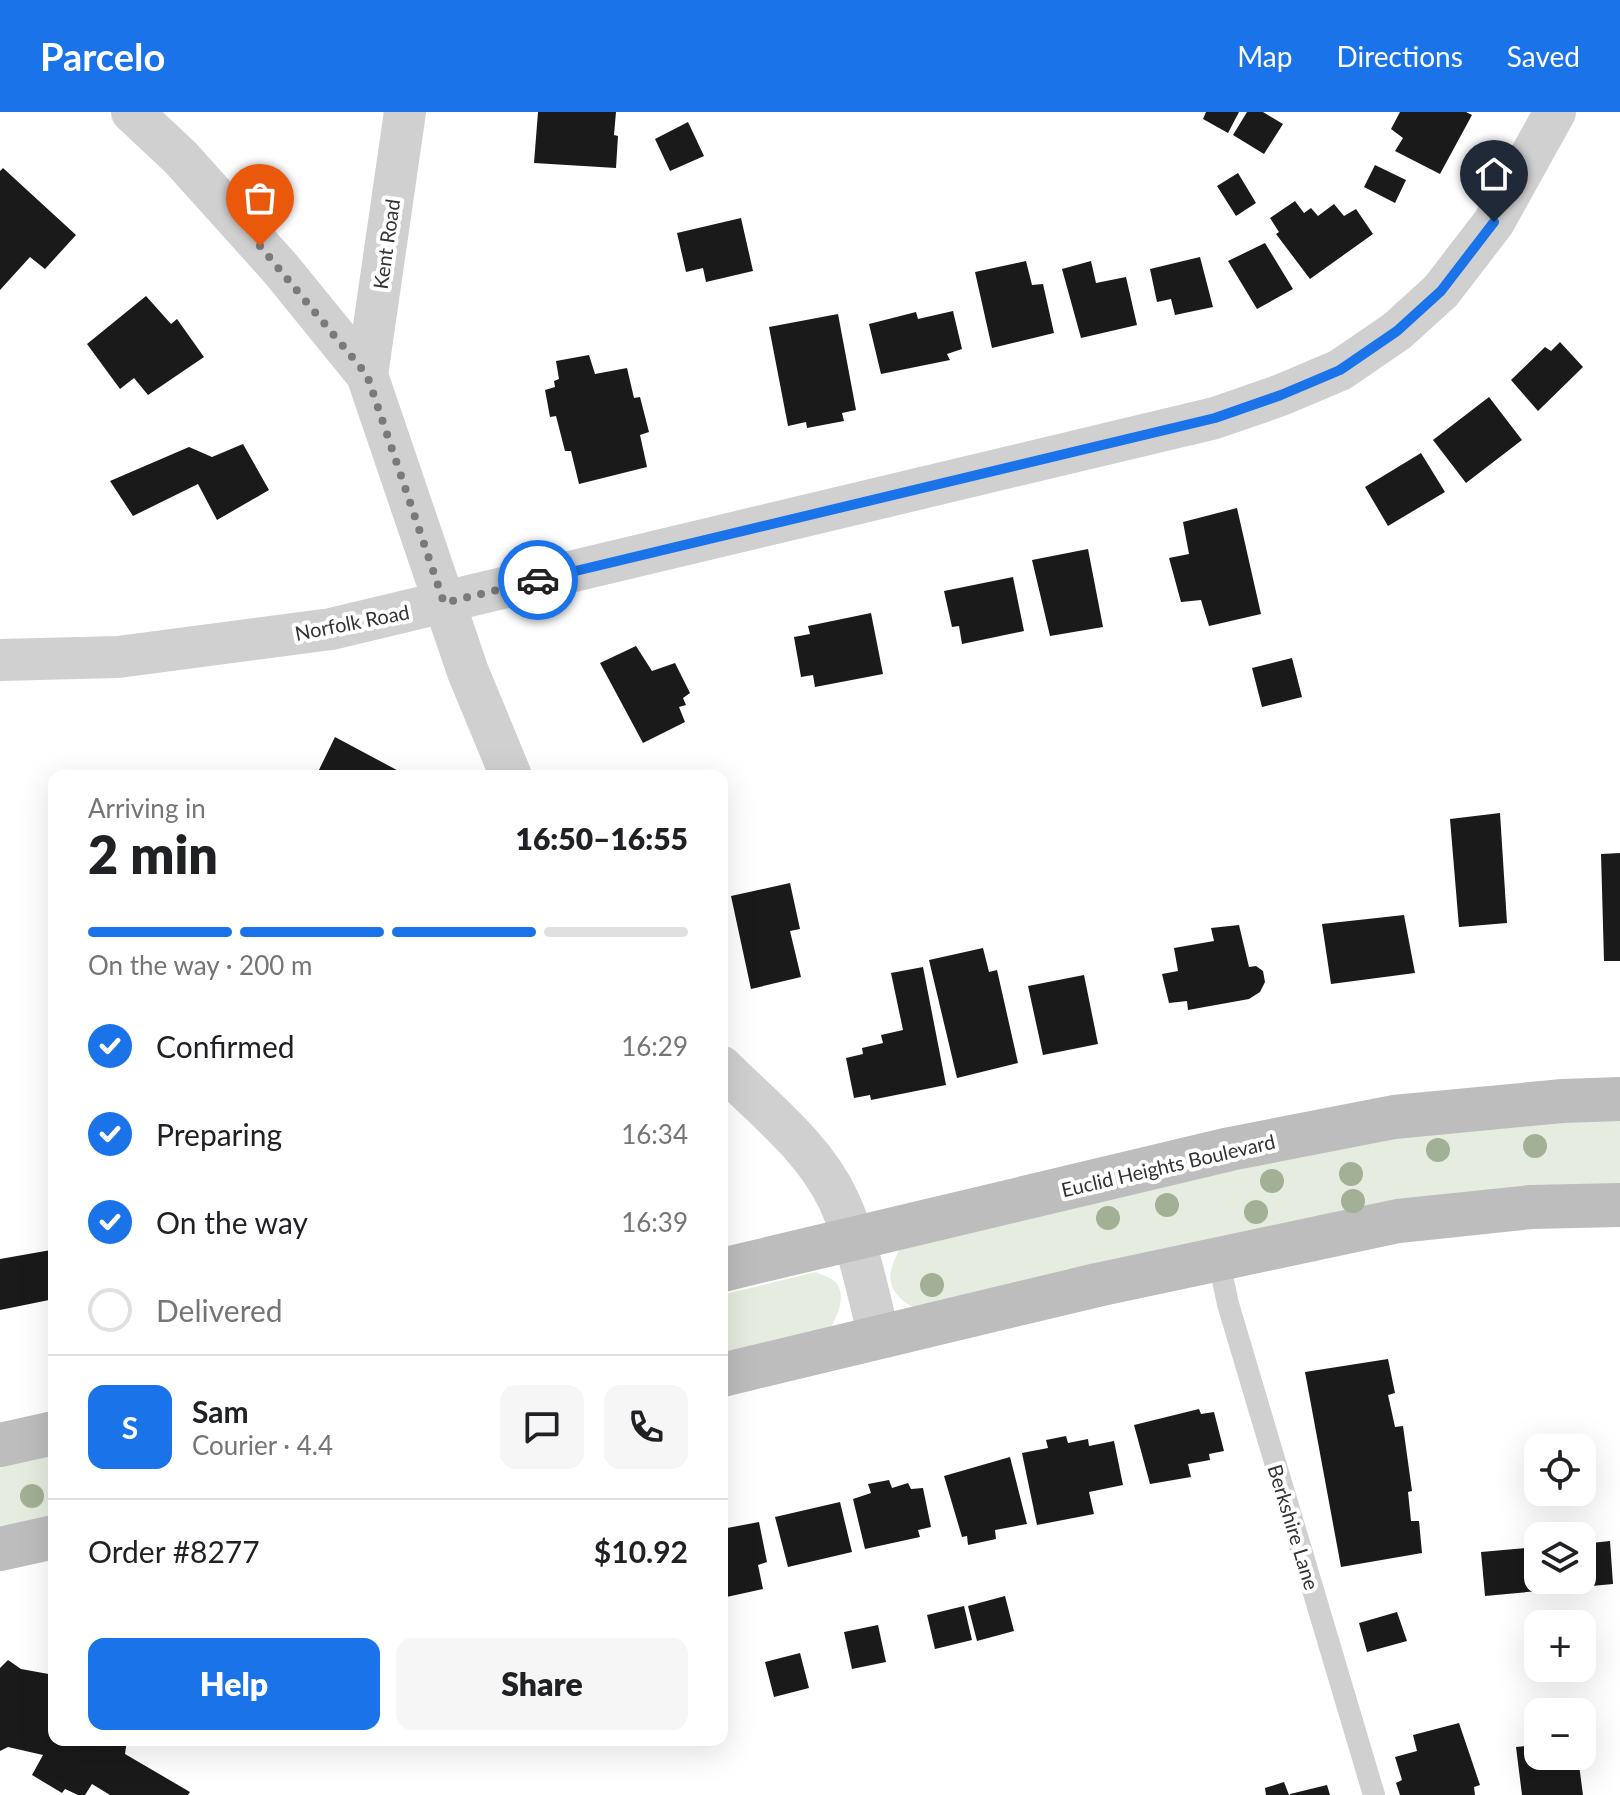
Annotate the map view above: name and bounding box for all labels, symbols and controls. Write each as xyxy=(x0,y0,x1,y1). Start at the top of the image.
text: Parcelo xyxy=(40,33,165,79)
text: Map xyxy=(1237,39,1292,73)
text: Directions xyxy=(1336,39,1463,73)
text: Saved xyxy=(1507,39,1580,73)
pin xyxy=(1460,140,1528,222)
icon: home xyxy=(1472,152,1516,196)
pin xyxy=(226,164,294,246)
icon: bag xyxy=(238,176,282,220)
street label: Kent Road xyxy=(368,197,404,291)
courier xyxy=(498,540,578,620)
icon: car xyxy=(516,558,560,602)
street label: Norfolk Road xyxy=(293,599,411,645)
text: Arriving in xyxy=(88,792,206,824)
text: 16:50–16:55 xyxy=(515,820,688,856)
text: 2 min xyxy=(88,823,218,885)
text: On the way · 200 m xyxy=(88,949,312,981)
icon: check xyxy=(88,1024,132,1068)
text: Confirmed xyxy=(156,1028,295,1064)
text: 16:29 xyxy=(621,1030,688,1062)
icon: check xyxy=(88,1112,132,1156)
text: Preparing xyxy=(156,1116,282,1152)
text: 16:34 xyxy=(621,1118,688,1150)
street label: Euclid Heights Boulevard xyxy=(1059,1129,1277,1201)
icon: check xyxy=(88,1200,132,1244)
text: On the way xyxy=(156,1204,308,1240)
text: 16:39 xyxy=(621,1206,688,1238)
text: Delivered xyxy=(156,1292,283,1328)
button: chat xyxy=(500,1385,584,1469)
button: phone xyxy=(604,1385,688,1469)
text: Sam xyxy=(192,1393,249,1429)
text: S xyxy=(122,1409,138,1445)
text: Courier · 4.4 xyxy=(192,1429,333,1461)
map controls xyxy=(1524,1434,1596,1770)
button: locate xyxy=(1524,1434,1596,1506)
street label: Berkshire Lane xyxy=(1264,1461,1324,1593)
button: layers xyxy=(1524,1522,1596,1594)
text: Order #8277 xyxy=(88,1533,260,1569)
text: $10.92 xyxy=(594,1533,688,1569)
button: + xyxy=(1524,1610,1596,1682)
button: Help xyxy=(88,1638,380,1730)
button: Share xyxy=(396,1638,688,1730)
button: − xyxy=(1524,1698,1596,1770)

